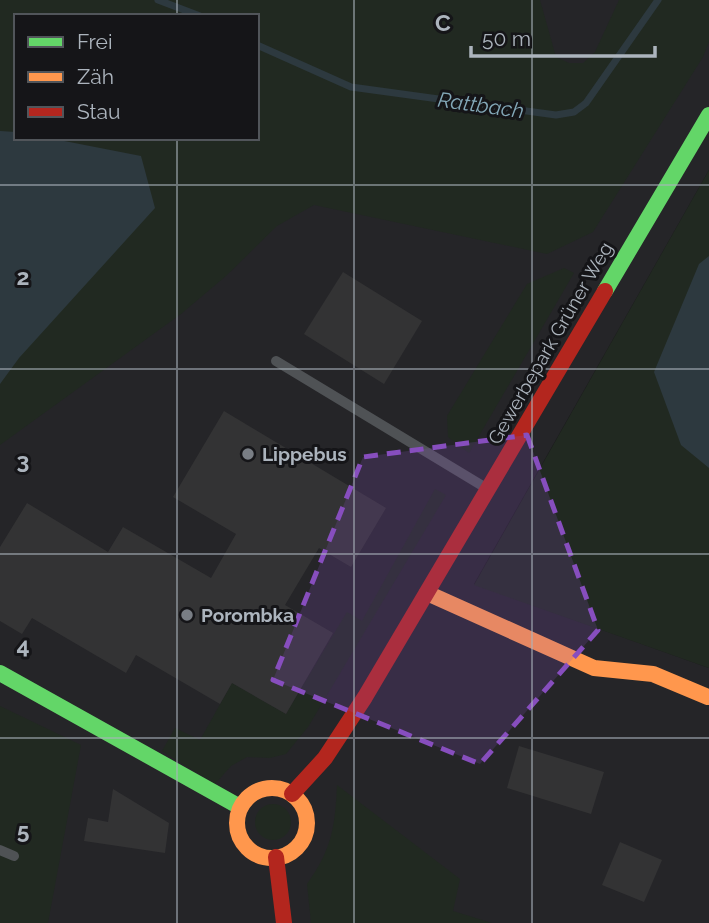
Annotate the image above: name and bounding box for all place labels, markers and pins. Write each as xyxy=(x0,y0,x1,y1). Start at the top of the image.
place label: Lippebus xyxy=(262,443,347,465)
marker: Lippebus xyxy=(240,446,256,462)
place label: Porombka xyxy=(201,604,294,626)
marker: Porombka xyxy=(179,607,195,623)

